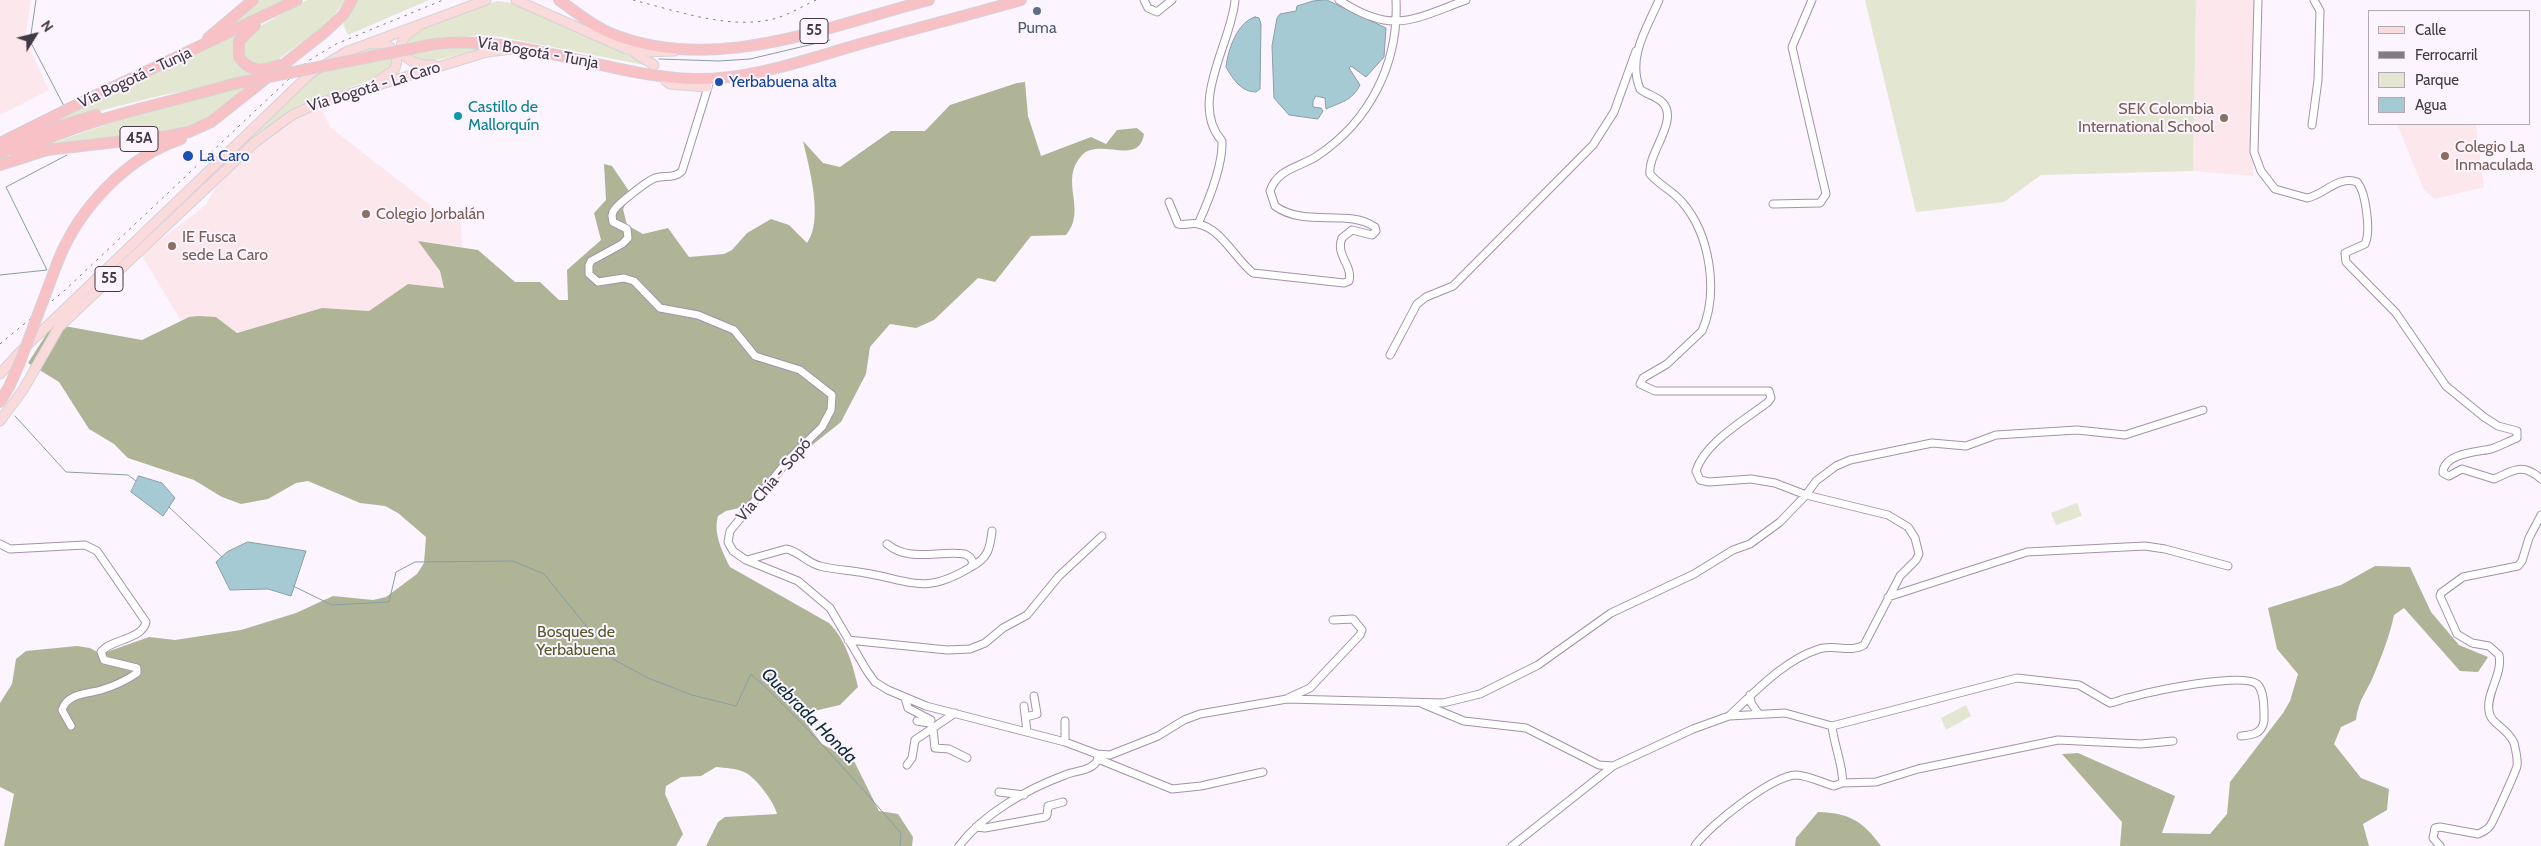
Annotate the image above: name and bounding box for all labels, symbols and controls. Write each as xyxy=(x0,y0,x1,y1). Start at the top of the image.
marker: Puma xyxy=(1031,5,1043,17)
north arrow xyxy=(10,10,60,60)
legend xyxy=(2368,10,2531,125)
text: N xyxy=(37,17,57,35)
road number: 55 xyxy=(800,18,828,44)
place label: Puma xyxy=(1017,18,1057,38)
text: Calle xyxy=(2415,21,2446,39)
street label: Vía Bogotá - Tunja xyxy=(476,33,600,73)
street label: Vía Bogotá - Tunja xyxy=(75,43,195,113)
text: Ferrocarril xyxy=(2415,46,2478,64)
street label: Vía Bogotá - La Caro xyxy=(305,58,443,116)
text: Parque xyxy=(2415,71,2459,89)
place label: Yerbabuena alta xyxy=(729,72,837,92)
marker: Yerbabuena alta xyxy=(713,76,725,88)
text: Agua xyxy=(2415,96,2447,114)
place label: Castillo de Mallorquín xyxy=(468,97,539,135)
place label: SEK Colombia International School xyxy=(2078,99,2214,137)
marker: Castillo de Mallorquín xyxy=(452,110,464,122)
marker: SEK Colombia International School xyxy=(2218,112,2230,124)
road number: 45A xyxy=(120,126,158,152)
place label: Colegio La Inmaculada xyxy=(2455,137,2533,175)
place label: La Caro xyxy=(199,146,249,166)
marker: La Caro xyxy=(181,149,195,163)
marker: Colegio La Inmaculada xyxy=(2439,150,2451,162)
place label: Colegio Jorbalán xyxy=(376,204,485,224)
marker: Colegio Jorbalán xyxy=(360,208,372,220)
place label: IE Fusca sede La Caro xyxy=(182,227,268,265)
marker: IE Fusca sede La Caro xyxy=(166,240,178,252)
road number: 55 xyxy=(95,266,123,292)
street label: Vía Chía - Sopó xyxy=(732,434,816,526)
park label: Bosques de Yerbabuena xyxy=(536,622,616,660)
water label: Quebrada Honda xyxy=(757,664,861,768)

